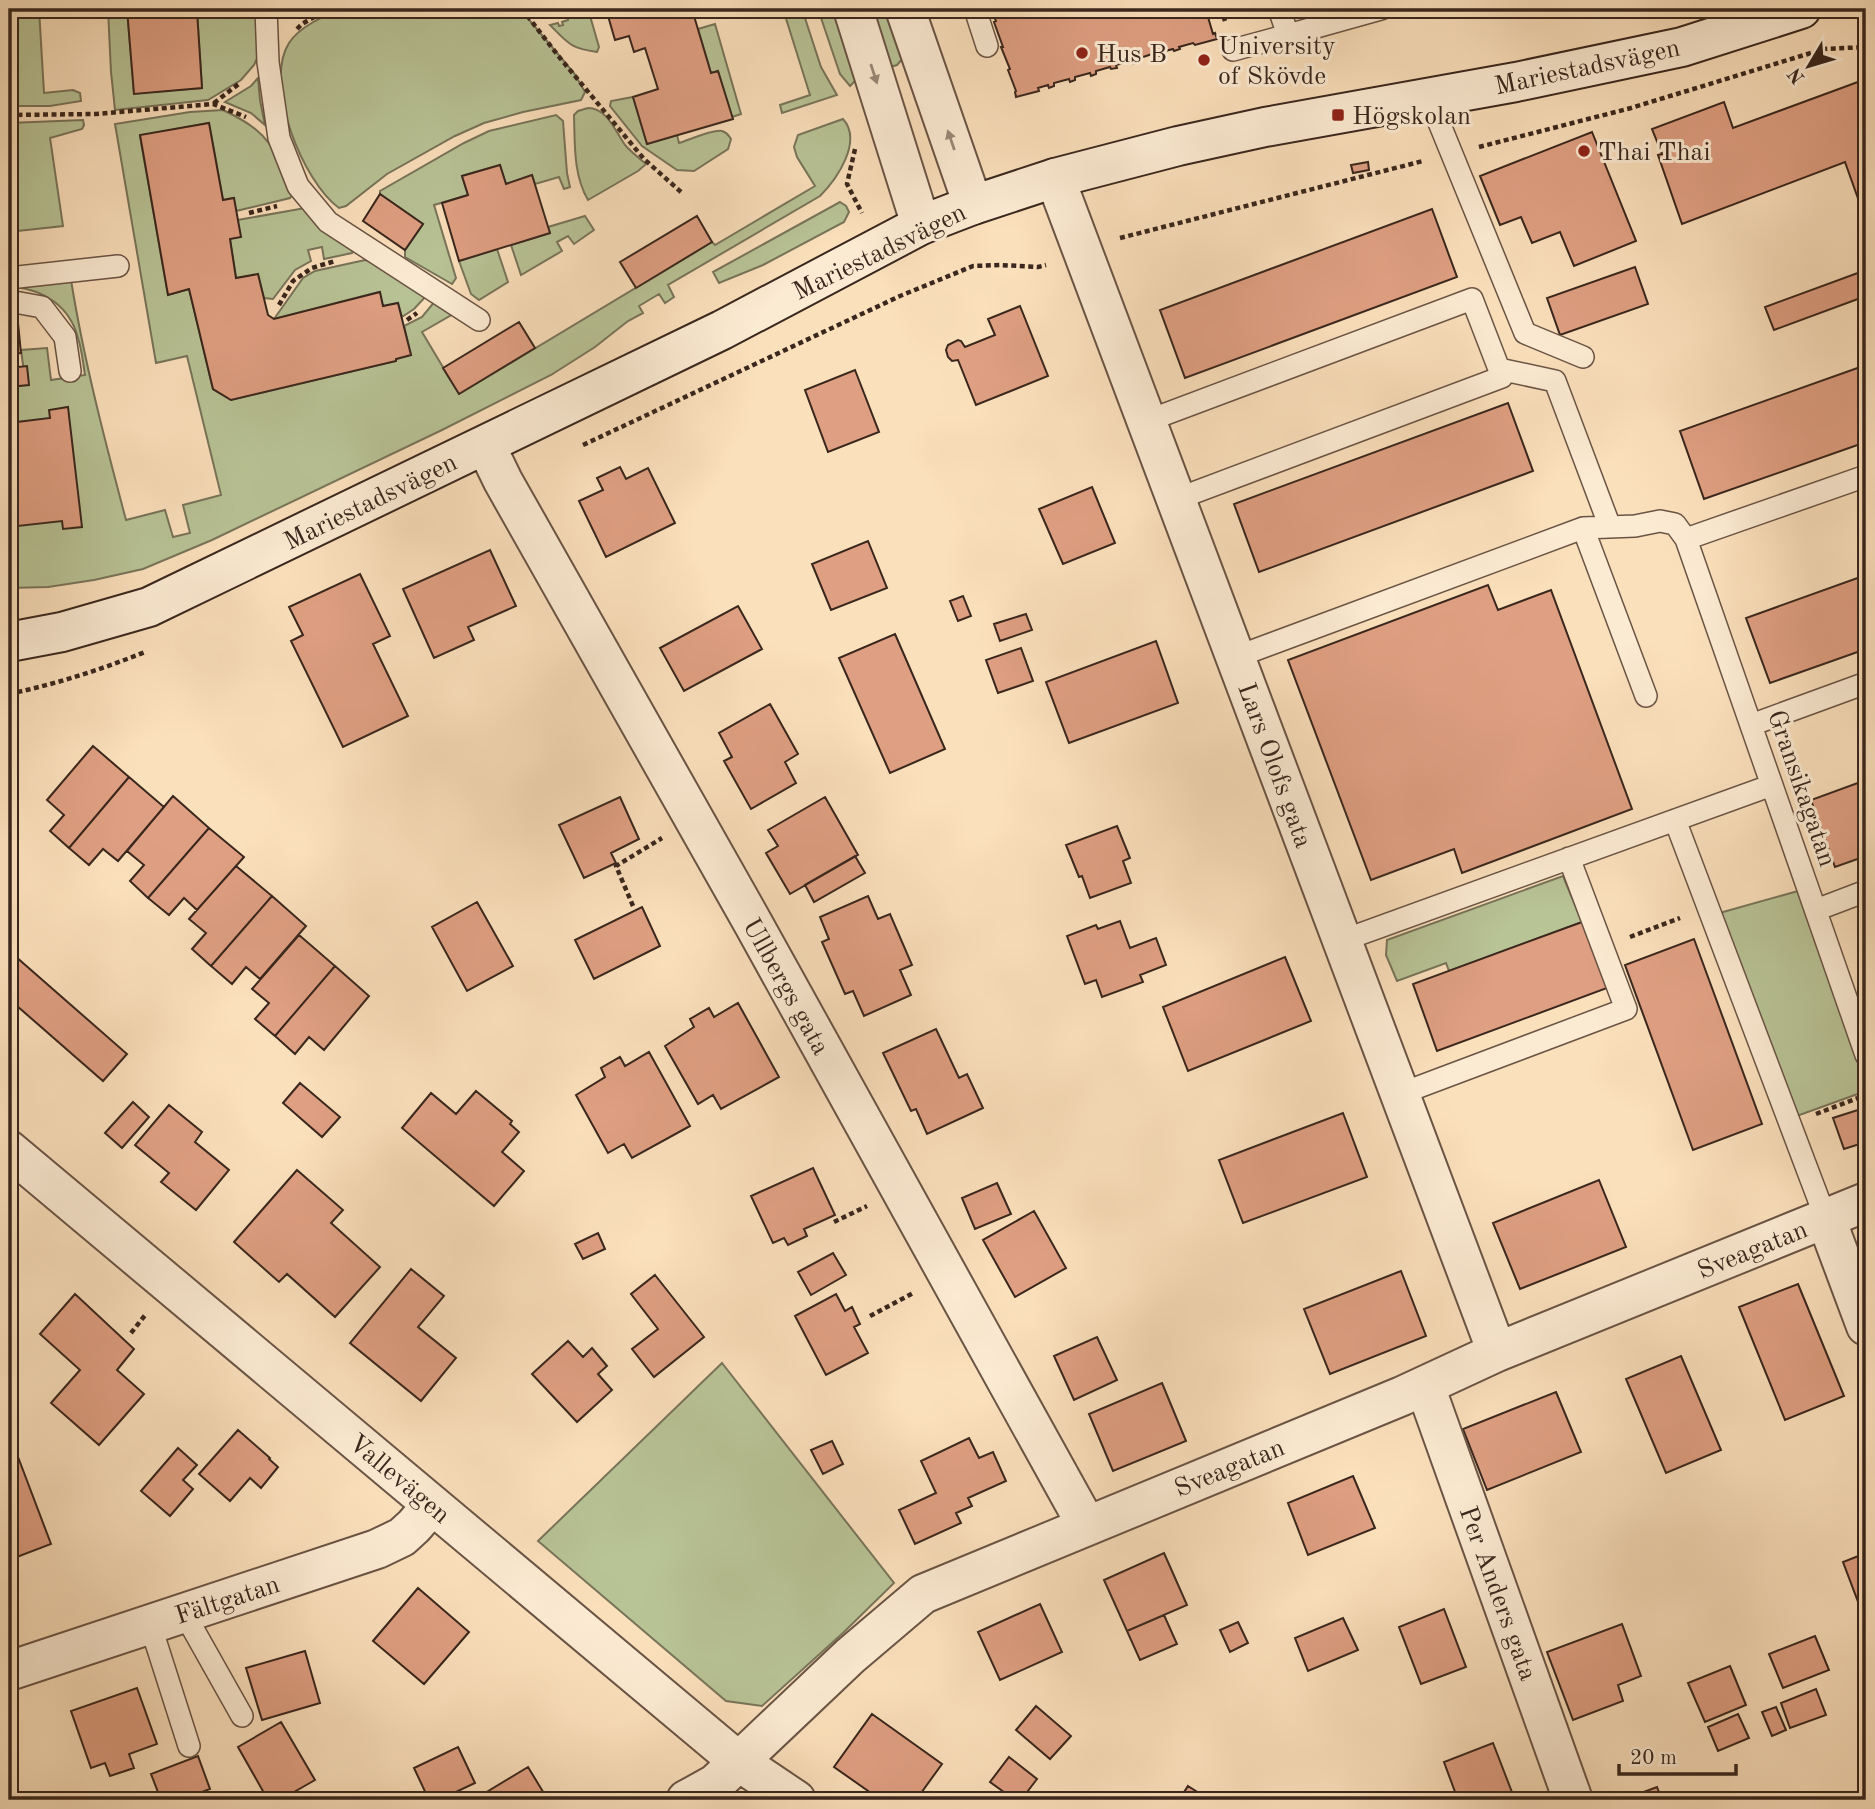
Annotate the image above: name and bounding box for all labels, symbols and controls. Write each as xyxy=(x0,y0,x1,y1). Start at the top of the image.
north arrow xyxy=(1773,32,1843,102)
place label: University of Skövde xyxy=(1218,34,1336,90)
street label: Mariestadsvägen xyxy=(1492,36,1683,100)
place label: Hus B xyxy=(1096,42,1167,68)
marker: Hus B xyxy=(1074,45,1090,61)
marker: University of Skövde xyxy=(1196,52,1212,68)
one-way arrow xyxy=(869,63,880,84)
text: N xyxy=(1785,63,1810,87)
place label: Högskolan xyxy=(1352,104,1471,130)
marker: Högskolan xyxy=(1330,107,1346,123)
one-way arrow xyxy=(945,130,956,151)
place label: Thai Thai xyxy=(1598,140,1710,166)
marker: Thai Thai xyxy=(1576,143,1592,159)
street label: Mariestadsvägen xyxy=(789,200,971,306)
street label: Mariestadsvägen xyxy=(280,450,462,556)
street label: Lars Olofs gata xyxy=(1232,680,1316,852)
street label: Gransikagatan xyxy=(1762,707,1840,870)
street label: Ullbergs gata xyxy=(737,914,833,1060)
street label: Sveagatan xyxy=(1694,1217,1812,1285)
street label: Vallevägen xyxy=(343,1430,454,1529)
street label: Sveagatan xyxy=(1171,1435,1289,1503)
street label: Per Anders gata xyxy=(1453,1503,1541,1685)
street label: Fältgatan xyxy=(172,1572,283,1630)
scale bar xyxy=(1619,1732,1737,1776)
text: 20 m xyxy=(1630,1748,1677,1769)

